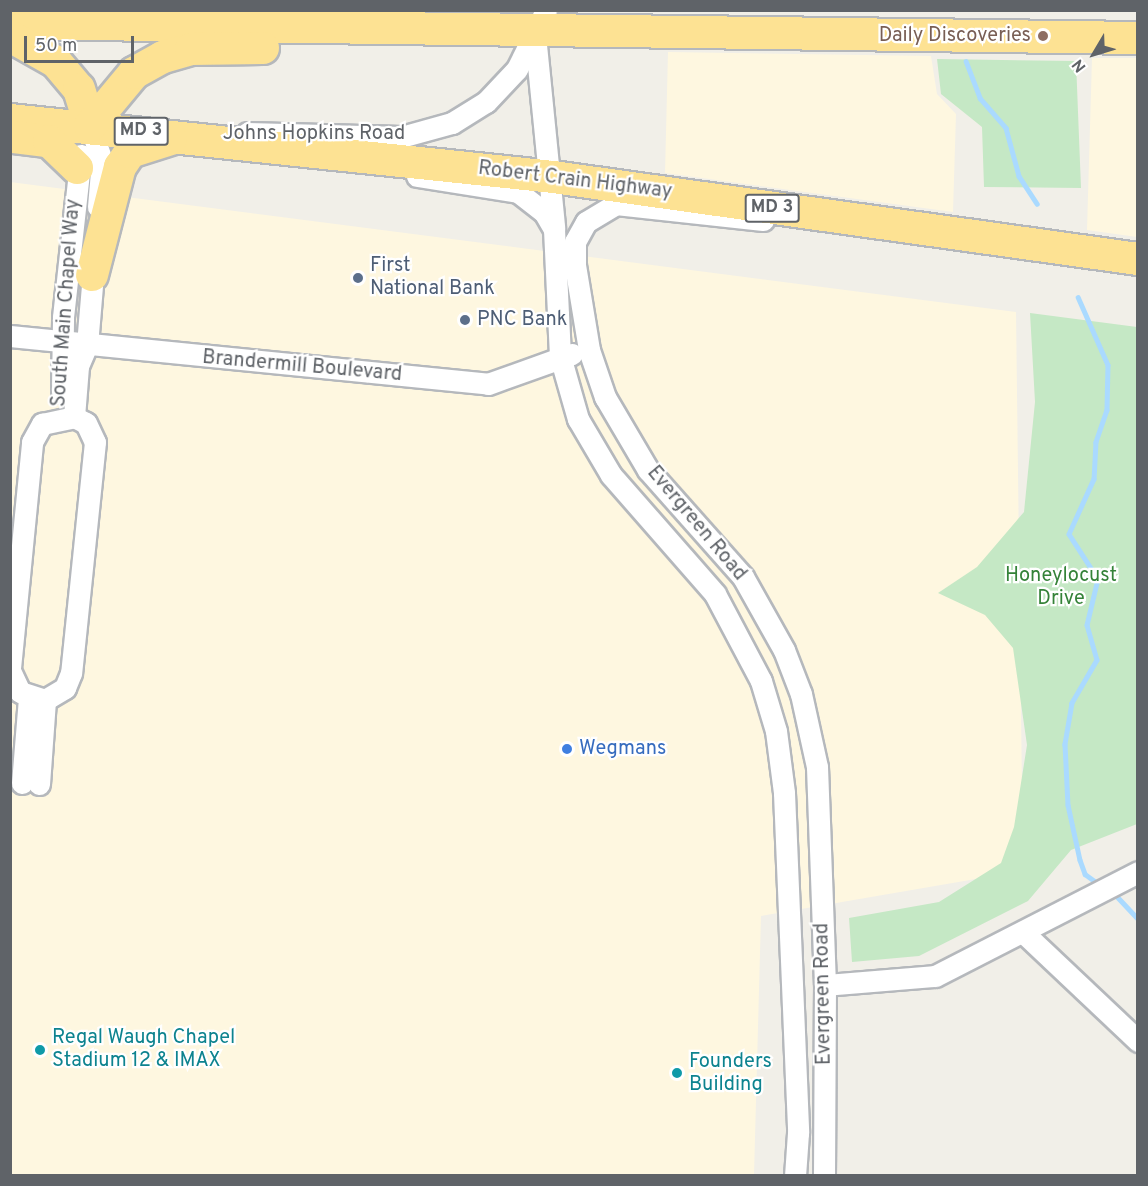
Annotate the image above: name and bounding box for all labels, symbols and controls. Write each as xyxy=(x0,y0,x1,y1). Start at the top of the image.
scale bar xyxy=(27,24,136,62)
place label: Daily Discoveries xyxy=(879,24,1031,48)
north arrow xyxy=(1064,24,1124,84)
marker: Daily Discoveries xyxy=(1036,29,1050,43)
text: 50 m xyxy=(35,35,77,58)
text: N xyxy=(1068,54,1091,76)
road number: MD 3 xyxy=(112,116,170,146)
street label: Johns Hopkins Road xyxy=(223,122,405,146)
street label: Robert Crain Highway xyxy=(477,157,673,205)
road number: MD 3 xyxy=(744,193,800,223)
street label: South Main Chapel Way xyxy=(48,198,86,408)
place label: First National Bank xyxy=(370,254,495,301)
marker: First National Bank xyxy=(351,271,365,285)
place label: PNC Bank xyxy=(477,308,567,332)
marker: PNC Bank xyxy=(458,313,472,327)
street label: Brandermill Boulevard xyxy=(201,346,403,388)
street label: Evergreen Road xyxy=(641,462,751,586)
park label: Honeylocust Drive xyxy=(1005,564,1117,611)
place label: Wegmans xyxy=(579,737,666,761)
marker: Wegmans xyxy=(560,742,574,756)
street label: Evergreen Road xyxy=(811,923,837,1065)
place label: Regal Waugh Chapel Stadium 12 & IMAX xyxy=(52,1026,236,1073)
marker: Regal Waugh Chapel Stadium 12 & IMAX xyxy=(33,1043,47,1057)
place label: Founders Building xyxy=(689,1050,772,1097)
marker: Founders Building xyxy=(670,1066,684,1080)

